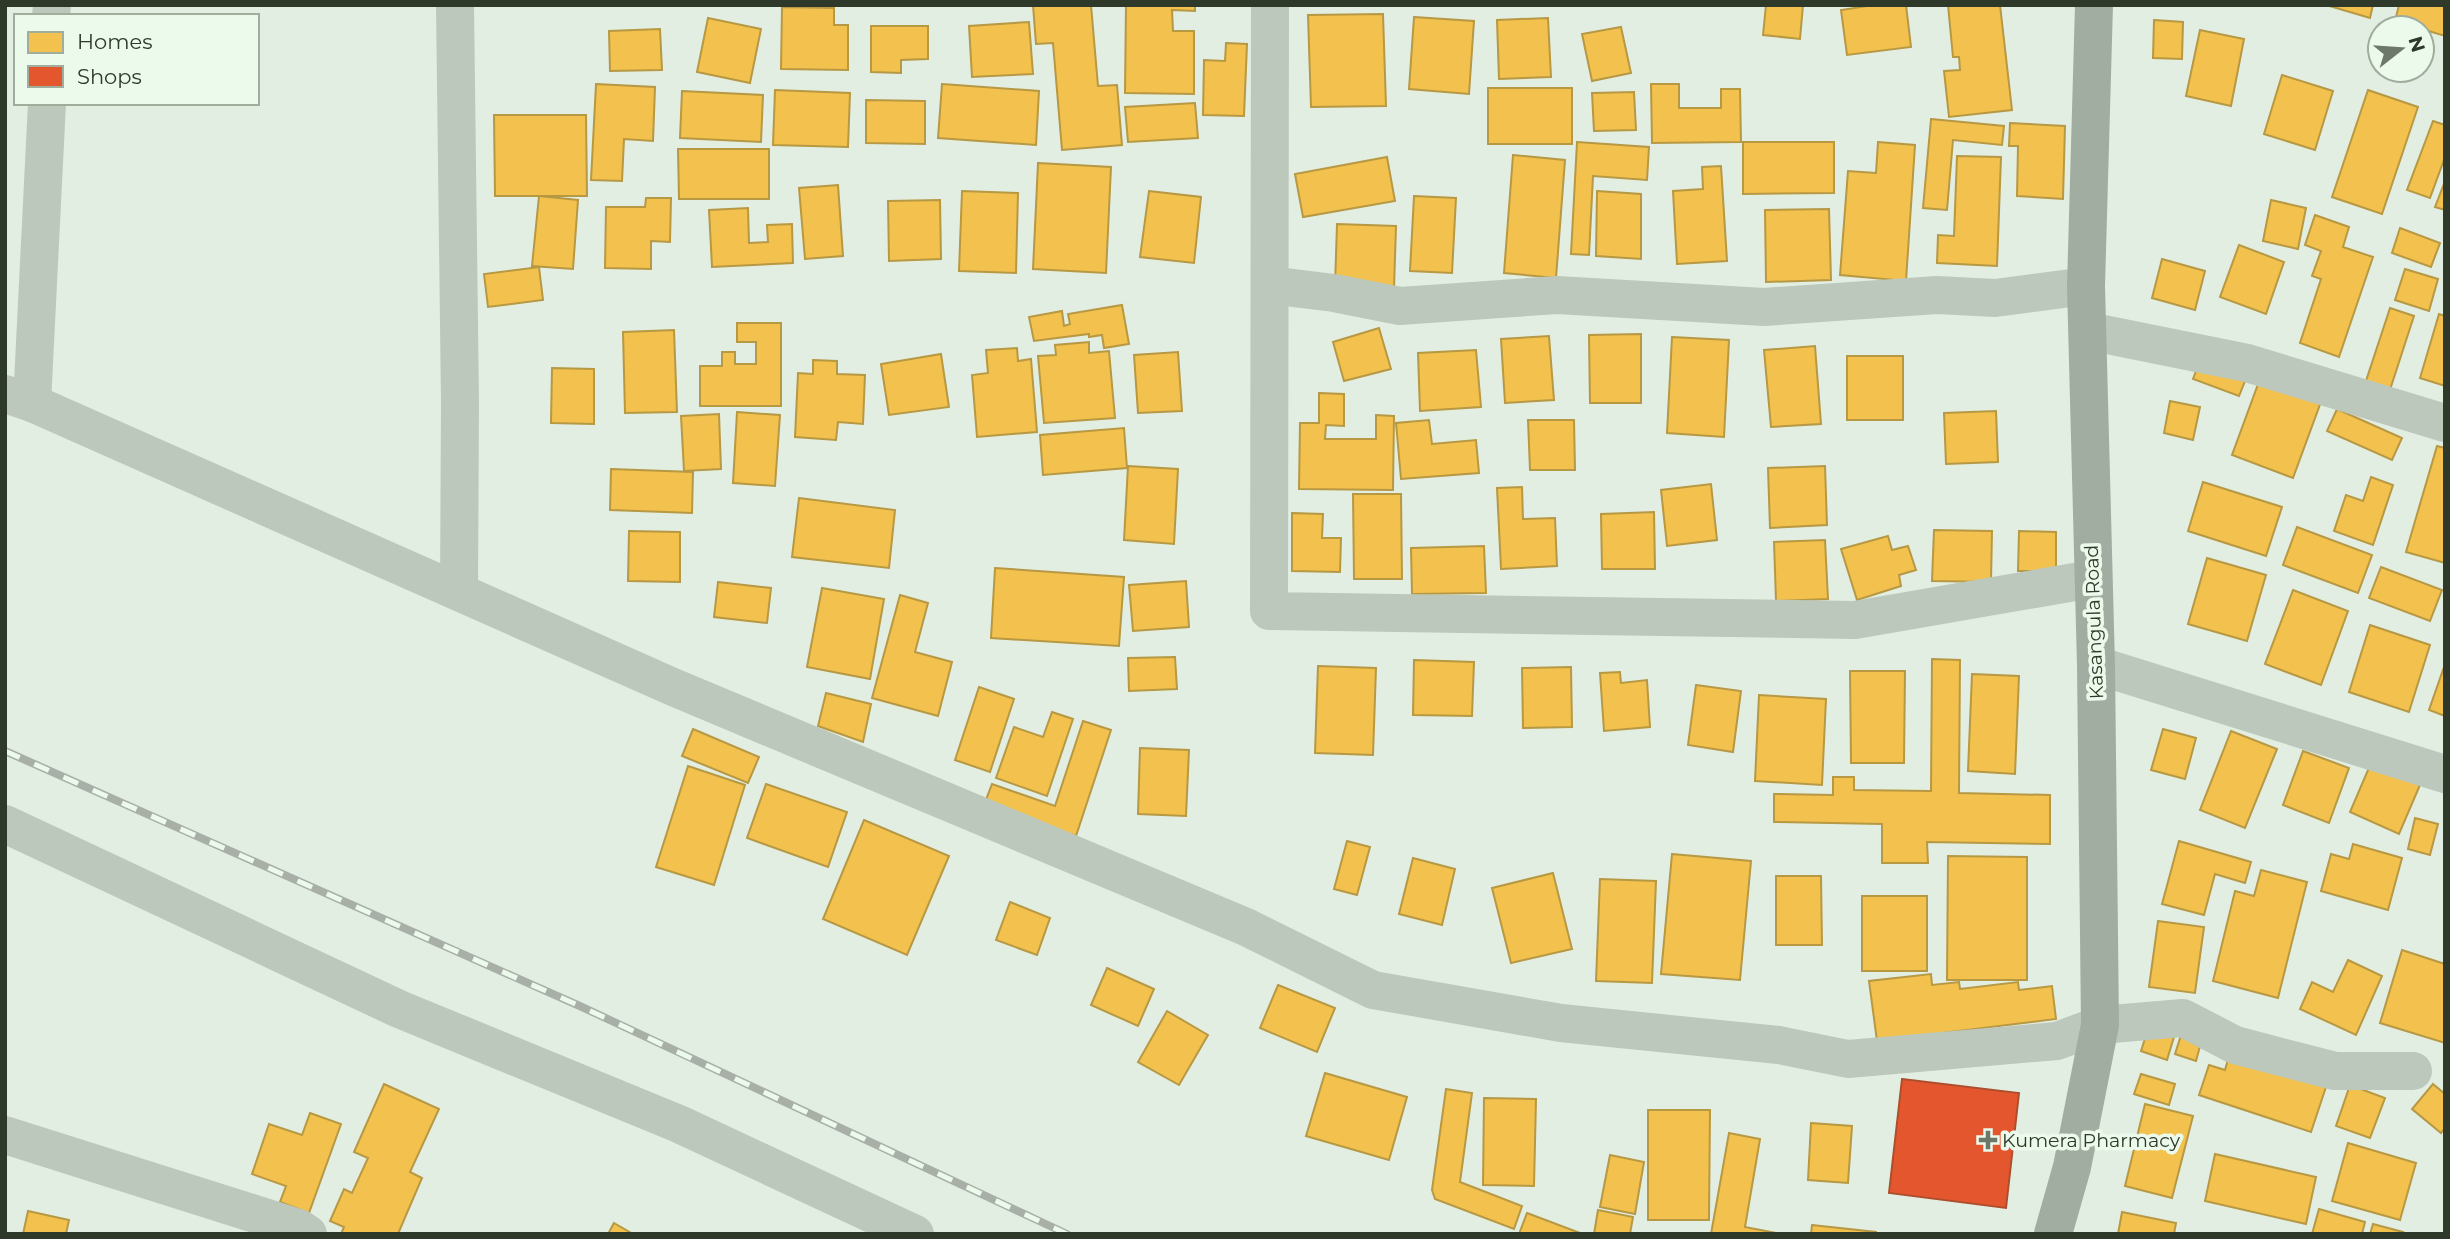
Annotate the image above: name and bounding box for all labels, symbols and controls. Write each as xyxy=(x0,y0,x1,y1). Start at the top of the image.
legend xyxy=(14,14,259,105)
north arrow xyxy=(2366,14,2436,84)
text: Homes xyxy=(77,29,152,54)
text: N xyxy=(2404,33,2430,55)
text: Shops xyxy=(77,64,142,89)
street label: Kasangula Road xyxy=(2080,544,2108,700)
place label: Kumera Pharmacy xyxy=(2002,1129,2181,1152)
marker: Kumera Pharmacy xyxy=(1980,1132,1996,1148)

